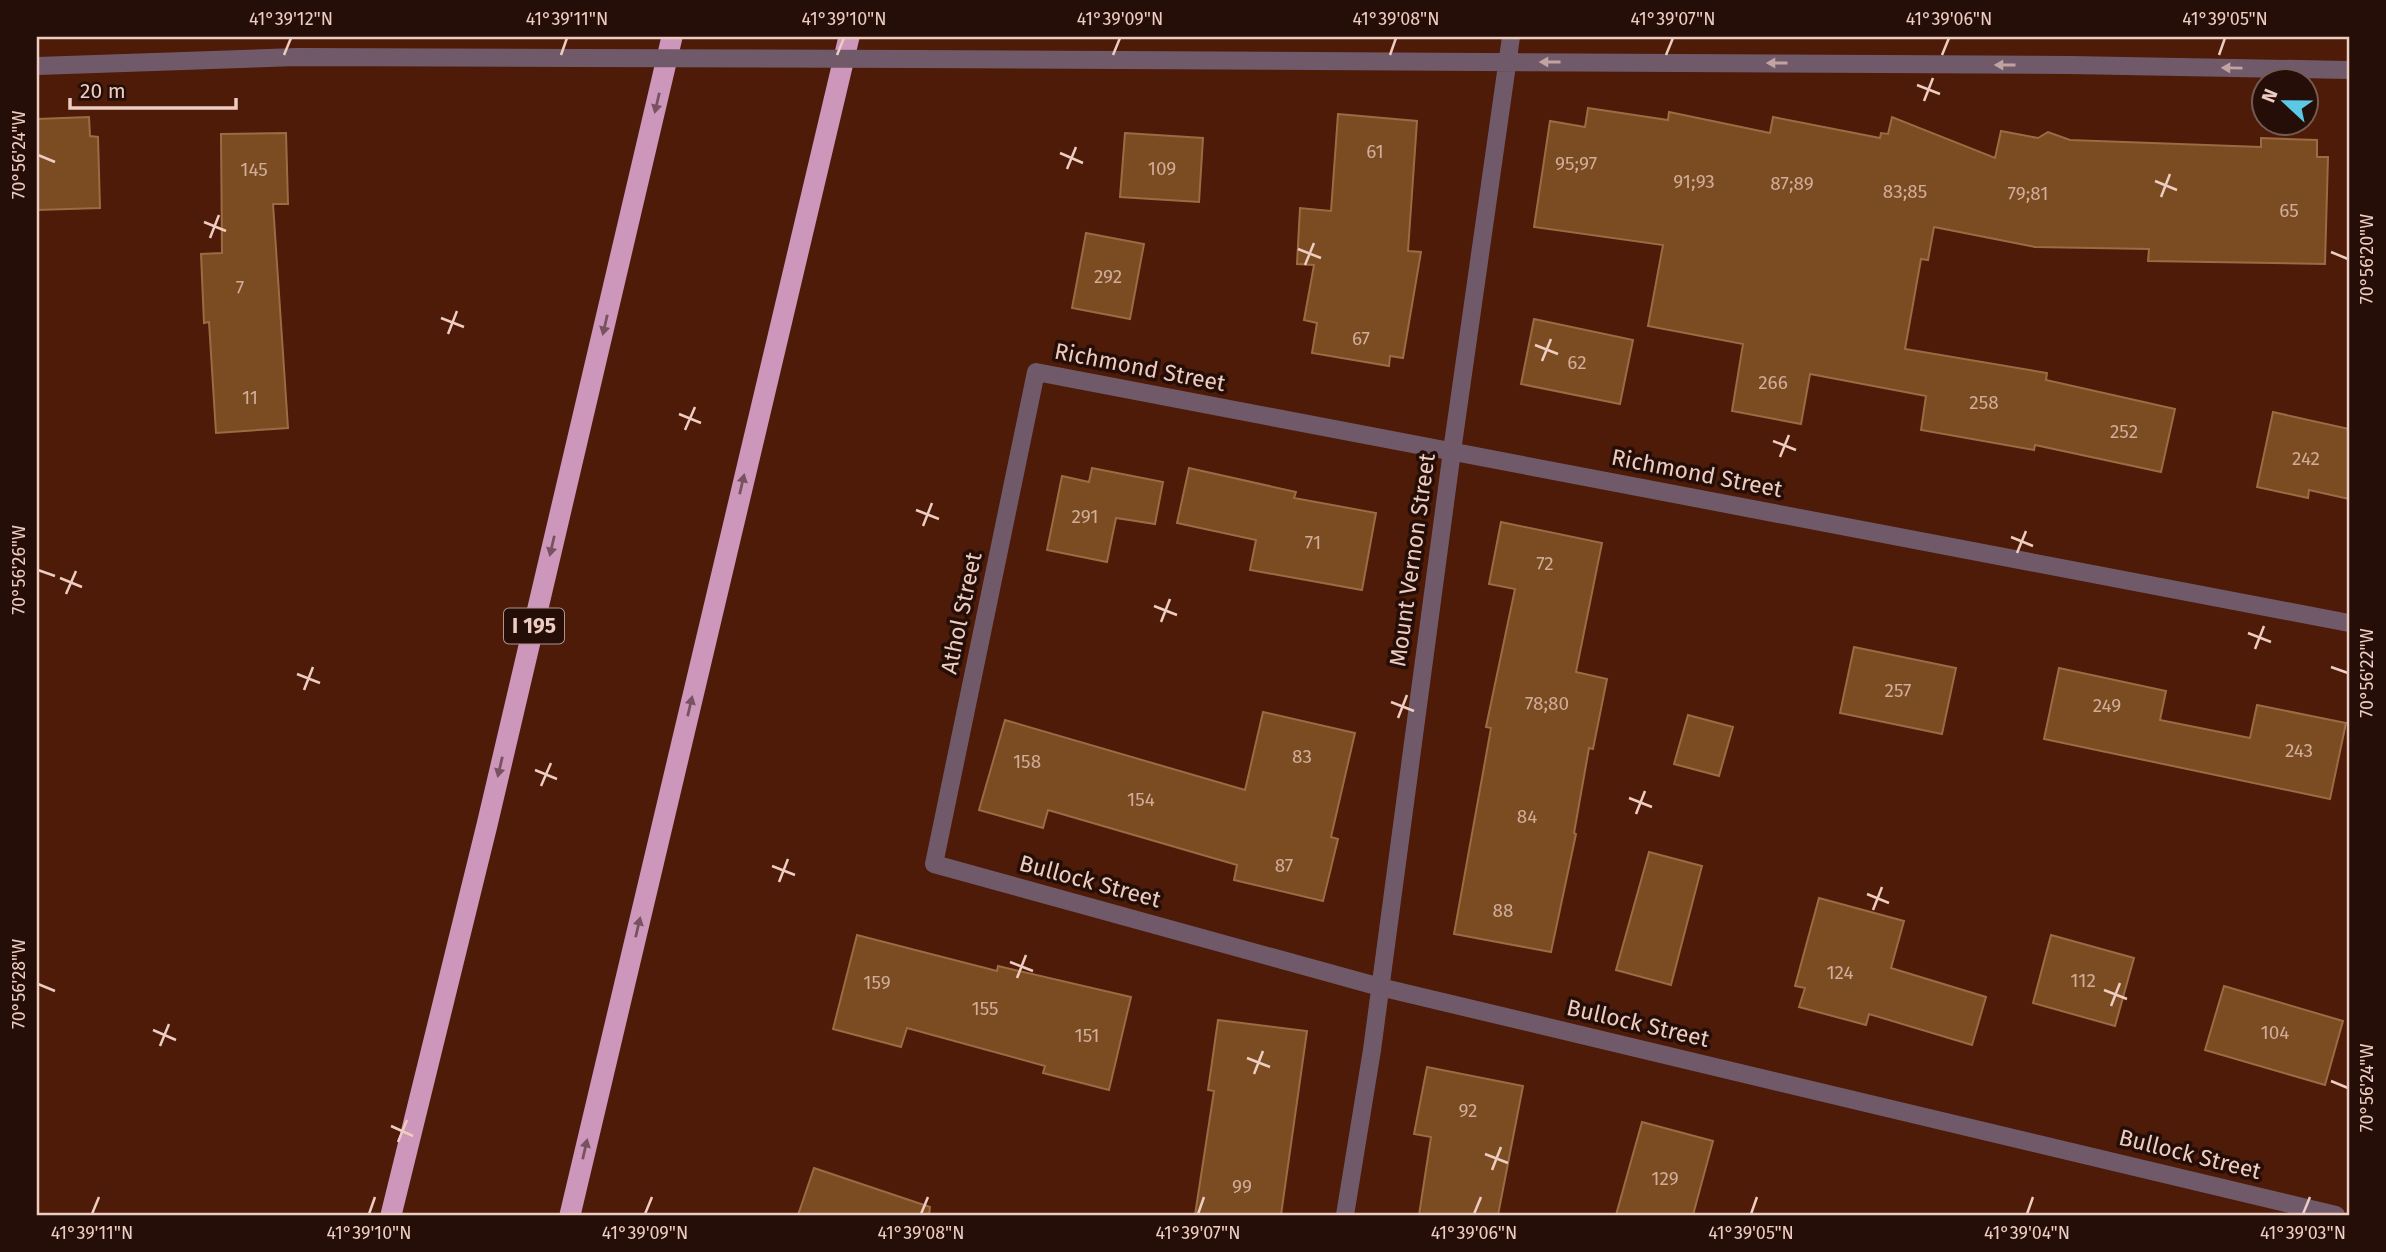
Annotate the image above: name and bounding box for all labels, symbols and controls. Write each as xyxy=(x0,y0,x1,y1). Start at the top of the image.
text: 41°39'12"N xyxy=(249,8,333,30)
text: 41°39'11"N xyxy=(526,8,608,30)
text: 41°39'10"N xyxy=(801,8,887,30)
text: 41°39'09"N xyxy=(1077,8,1163,30)
text: 41°39'08"N xyxy=(1353,8,1439,30)
text: 41°39'07"N xyxy=(1630,8,1716,30)
text: 41°39'06"N xyxy=(1906,8,1992,30)
text: 41°39'05"N xyxy=(2182,8,2268,30)
one-way arrow xyxy=(1538,56,1560,68)
one-way arrow xyxy=(1766,57,1788,69)
one-way arrow xyxy=(1993,59,2015,70)
one-way arrow xyxy=(2221,62,2243,74)
scale bar xyxy=(70,66,236,110)
north arrow xyxy=(2250,66,2320,136)
text: 20 m xyxy=(80,78,126,104)
text: N xyxy=(2257,86,2283,106)
one-way arrow xyxy=(651,92,662,114)
text: 70°56'24"W xyxy=(8,111,30,199)
house number: 61 xyxy=(1366,140,1384,163)
house number: 95;97 xyxy=(1555,152,1597,175)
house number: 109 xyxy=(1148,157,1176,180)
house number: 145 xyxy=(240,158,268,181)
house number: 91;93 xyxy=(1673,170,1715,193)
house number: 87;89 xyxy=(1770,172,1814,195)
house number: 83;85 xyxy=(1883,180,1927,203)
house number: 79;81 xyxy=(2008,182,2048,205)
house number: 65 xyxy=(2279,199,2299,222)
text: 70°56'20"W xyxy=(2356,214,2378,304)
house number: 292 xyxy=(1094,265,1122,288)
house number: 7 xyxy=(236,276,244,299)
one-way arrow xyxy=(599,314,610,336)
house number: 67 xyxy=(1352,327,1370,350)
street label: Richmond Street xyxy=(1052,337,1229,397)
house number: 62 xyxy=(1567,351,1587,374)
house number: 266 xyxy=(1758,371,1788,394)
house number: 11 xyxy=(242,386,258,409)
house number: 258 xyxy=(1969,391,1999,414)
house number: 252 xyxy=(2110,420,2138,443)
street label: Richmond Street xyxy=(1609,443,1786,503)
house number: 242 xyxy=(2292,447,2320,470)
street label: Mount Vernon Street xyxy=(1383,451,1441,668)
one-way arrow xyxy=(737,473,748,495)
house number: 291 xyxy=(1071,505,1099,528)
text: 70°56'26"W xyxy=(8,525,30,615)
house number: 71 xyxy=(1305,531,1321,554)
one-way arrow xyxy=(547,535,558,557)
street label: Athol Street xyxy=(934,549,988,676)
house number: 72 xyxy=(1536,552,1554,575)
road number: I 195 xyxy=(504,608,564,644)
text: 70°56'22"W xyxy=(2356,628,2378,718)
house number: 257 xyxy=(1885,679,1911,702)
house number: 78;80 xyxy=(1525,692,1569,715)
house number: 249 xyxy=(2093,694,2121,717)
one-way arrow xyxy=(684,695,695,717)
house number: 243 xyxy=(2285,739,2313,762)
house number: 83 xyxy=(1292,745,1312,768)
house number: 158 xyxy=(1013,750,1041,773)
one-way arrow xyxy=(494,757,505,779)
house number: 154 xyxy=(1127,788,1155,811)
house number: 84 xyxy=(1517,805,1537,828)
street label: Bullock Street xyxy=(1016,849,1165,914)
house number: 87 xyxy=(1275,854,1293,877)
house number: 88 xyxy=(1493,899,1513,922)
one-way arrow xyxy=(632,916,643,938)
text: 70°56'28"W xyxy=(8,939,30,1029)
house number: 124 xyxy=(1826,961,1854,984)
house number: 112 xyxy=(2070,969,2096,992)
house number: 159 xyxy=(863,971,891,994)
street label: Bullock Street xyxy=(1564,993,1713,1053)
house number: 155 xyxy=(971,997,999,1020)
house number: 104 xyxy=(2261,1021,2289,1044)
house number: 151 xyxy=(1074,1024,1100,1047)
text: 70°56'24"W xyxy=(2356,1044,2378,1132)
house number: 92 xyxy=(1459,1099,1477,1122)
street label: Bullock Street xyxy=(2116,1123,2265,1185)
one-way arrow xyxy=(580,1138,591,1160)
house number: 129 xyxy=(1651,1167,1679,1190)
house number: 99 xyxy=(1232,1175,1252,1198)
text: 41°39'11"N xyxy=(51,1222,133,1244)
text: 41°39'10"N xyxy=(326,1222,412,1244)
text: 41°39'09"N xyxy=(602,1222,688,1244)
text: 41°39'08"N xyxy=(878,1222,964,1244)
text: 41°39'07"N xyxy=(1155,1222,1241,1244)
text: 41°39'06"N xyxy=(1431,1222,1517,1244)
text: 41°39'05"N xyxy=(1708,1222,1794,1244)
text: 41°39'04"N xyxy=(1984,1222,2070,1244)
text: 41°39'03"N xyxy=(2260,1222,2346,1244)

